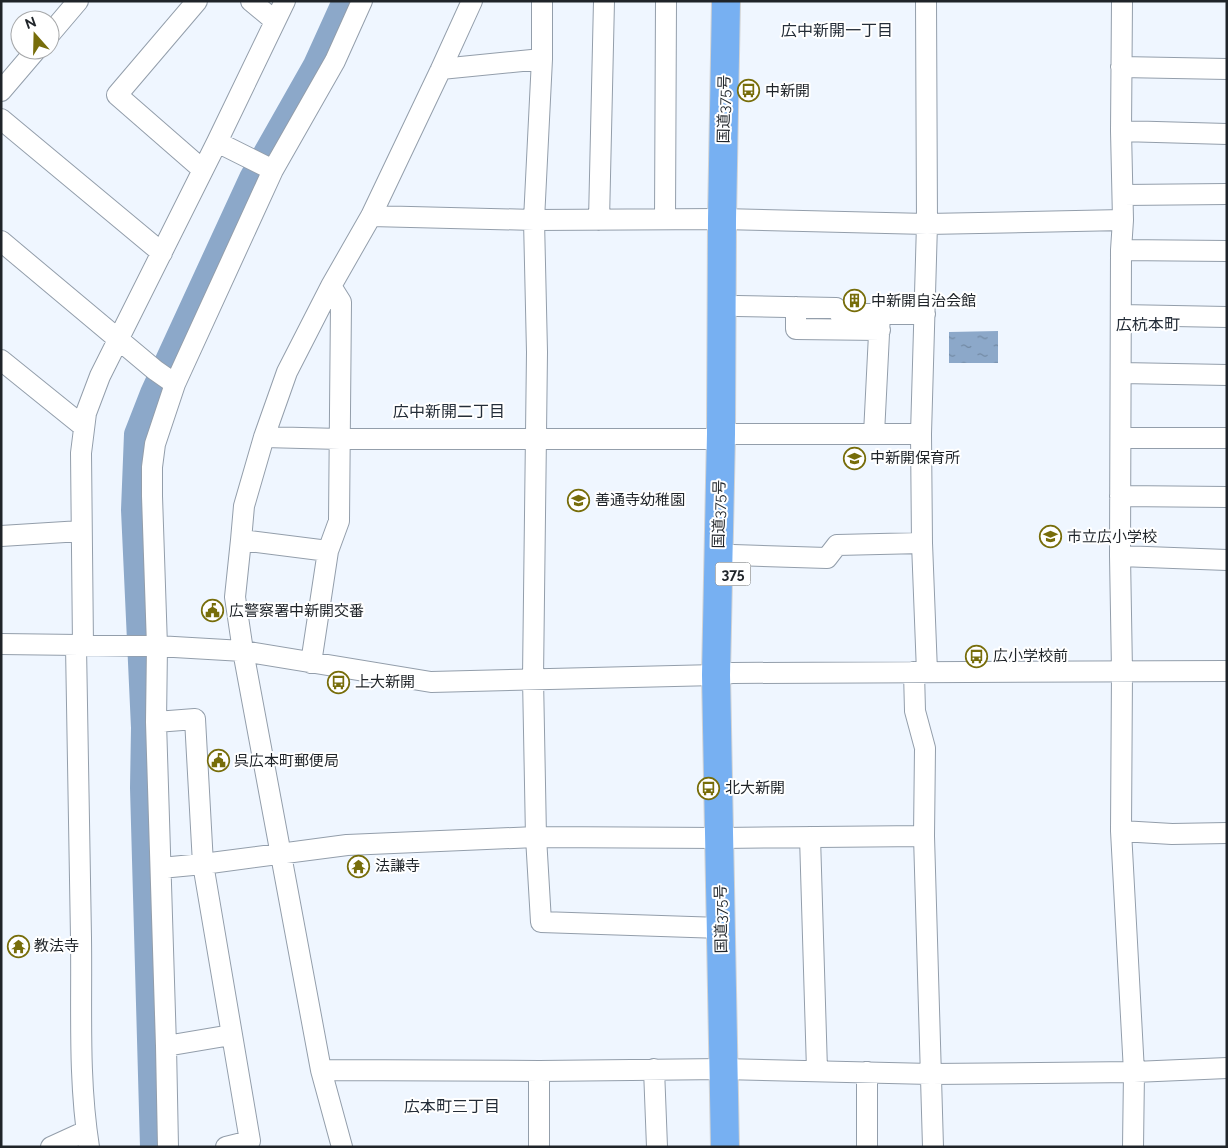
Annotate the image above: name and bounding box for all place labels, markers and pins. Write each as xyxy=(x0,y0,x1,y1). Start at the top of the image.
bus stop icon: 中新開 xyxy=(737,79,761,103)
place label: 中新開 xyxy=(765,82,810,100)
building icon: 中新開自治会館 xyxy=(843,289,867,313)
place label: 中新開自治会館 xyxy=(871,292,976,310)
school or university icon: 中新開保育所 xyxy=(842,446,866,470)
place label: 中新開保育所 xyxy=(870,449,960,467)
school or university icon: 善通寺幼稚園 xyxy=(567,488,591,512)
place label: 善通寺幼稚園 xyxy=(595,491,685,509)
school or university icon: 市立広小学校 xyxy=(1039,525,1063,549)
place label: 市立広小学校 xyxy=(1067,528,1157,546)
public building icon: 広警察署中新開交番 xyxy=(201,599,225,623)
place label: 広警察署中新開交番 xyxy=(229,602,364,620)
bus stop icon: 広小学校前 xyxy=(965,644,989,668)
place label: 広小学校前 xyxy=(993,647,1068,665)
bus stop icon: 上大新開 xyxy=(327,670,351,694)
place label: 上大新開 xyxy=(355,673,415,691)
public building icon: 呉広本町郵便局 xyxy=(206,749,230,773)
place label: 呉広本町郵便局 xyxy=(234,752,339,770)
bus stop icon: 北大新開 xyxy=(697,776,721,800)
place label: 北大新開 xyxy=(725,779,785,797)
temple icon: 法謙寺 xyxy=(347,854,371,878)
place label: 法謙寺 xyxy=(375,857,420,875)
temple icon: 教法寺 xyxy=(6,934,30,958)
place label: 教法寺 xyxy=(34,937,79,955)

